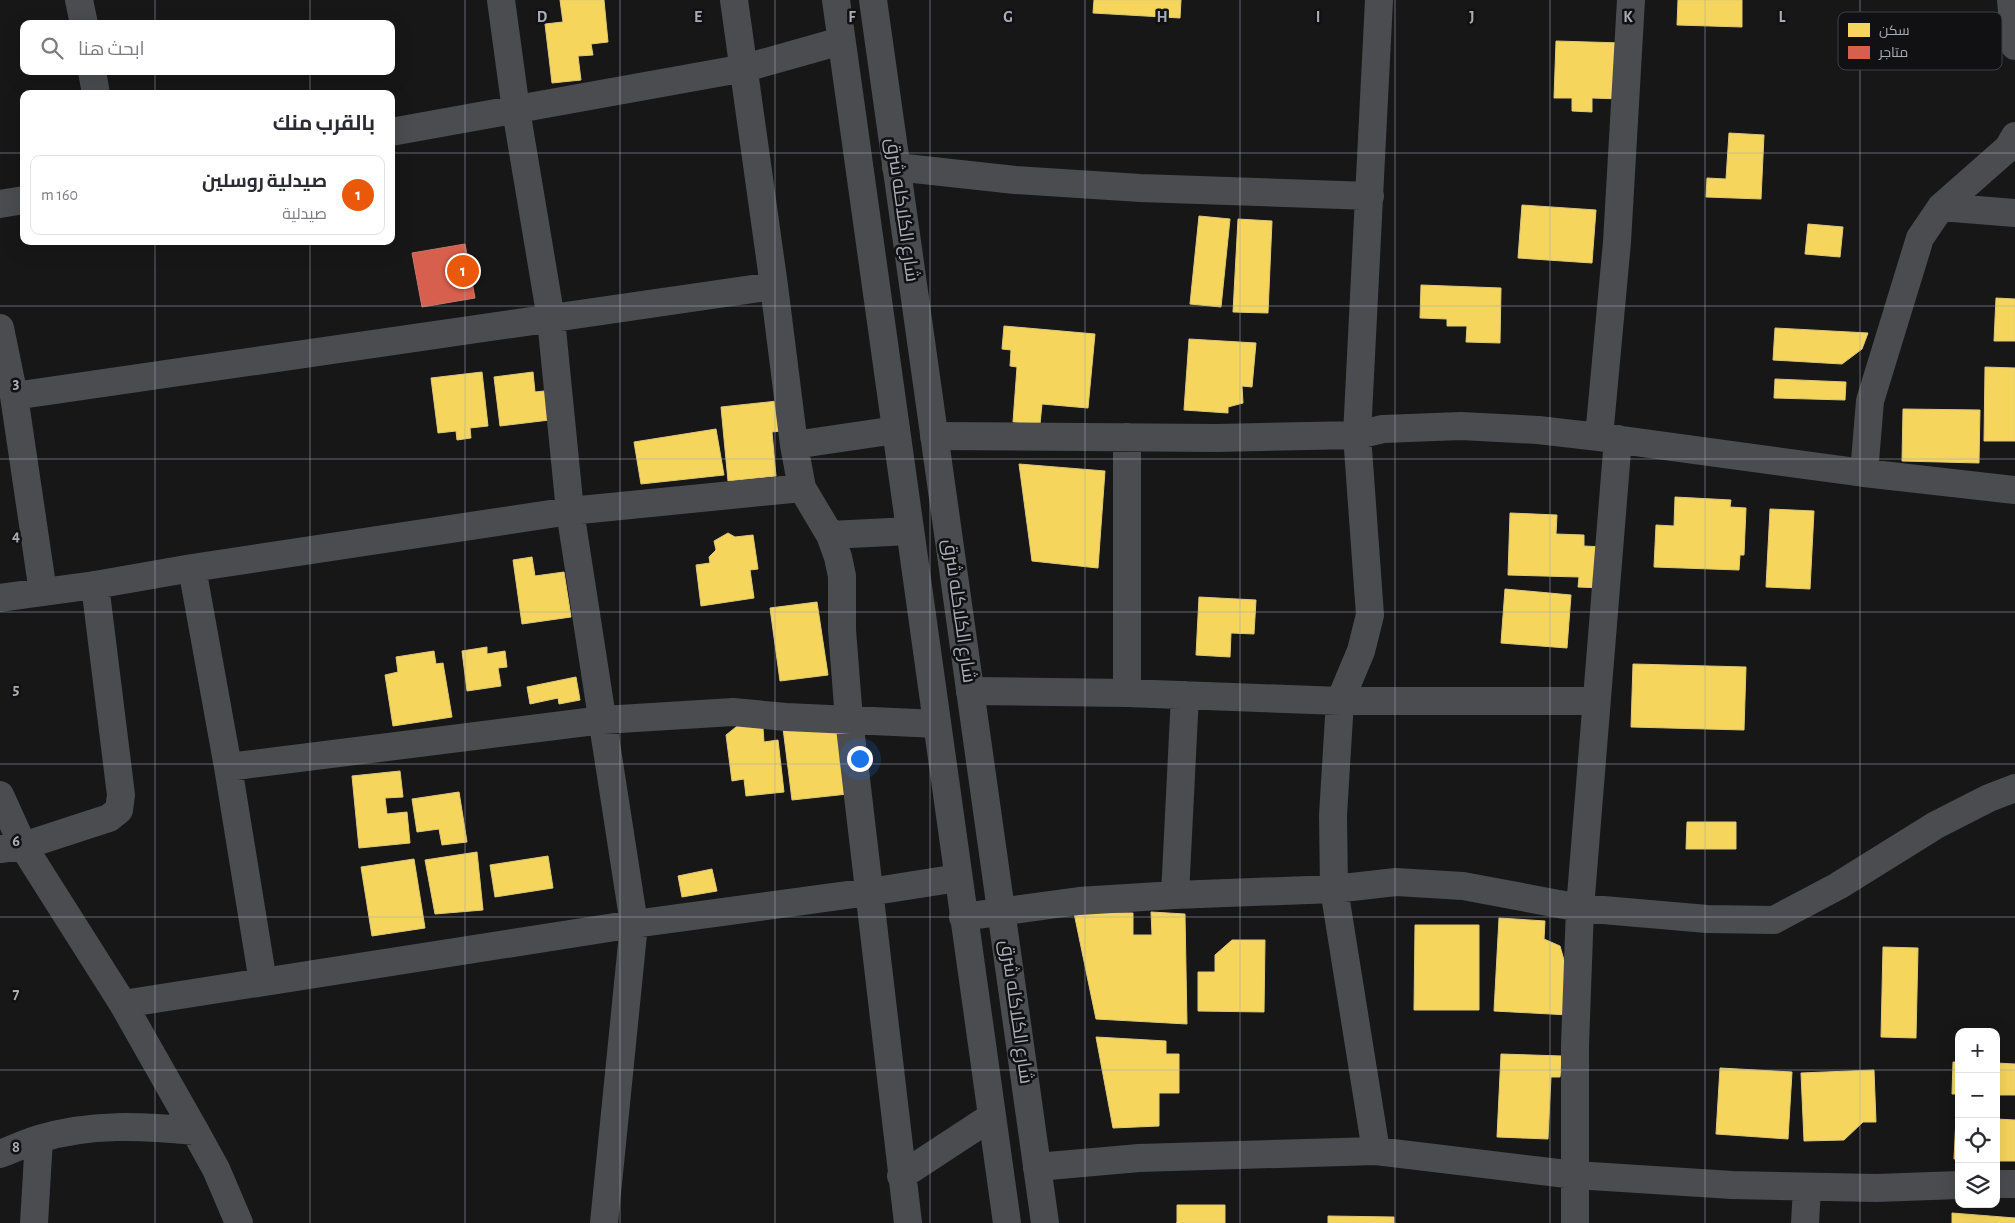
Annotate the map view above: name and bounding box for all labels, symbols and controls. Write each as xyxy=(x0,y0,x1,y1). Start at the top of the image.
text: D xyxy=(537,9,548,25)
text: E xyxy=(694,9,702,25)
text: F xyxy=(848,9,856,25)
text: G xyxy=(1003,9,1013,25)
text: H xyxy=(1156,9,1168,25)
text: I xyxy=(1316,9,1320,25)
text: J xyxy=(1469,9,1475,25)
text: K xyxy=(1623,9,1633,25)
text: L xyxy=(1779,9,1786,25)
legend xyxy=(1838,12,2002,70)
search box xyxy=(20,20,395,75)
text: سكن xyxy=(1879,24,1910,38)
icon: search xyxy=(38,34,66,62)
text: ابحث هنا xyxy=(78,40,145,59)
text: متاجر xyxy=(1878,46,1908,60)
text: بالقرب منك xyxy=(273,113,375,134)
street label: شارع الكلاكله شرق xyxy=(880,137,922,283)
text: صيدلية روسلين xyxy=(202,172,327,191)
text: 160 m xyxy=(41,187,78,203)
text: 1 xyxy=(355,187,361,203)
text: صيدلية xyxy=(282,206,327,222)
pin: 1 xyxy=(447,252,479,290)
text: 3 xyxy=(13,375,20,391)
text: 4 xyxy=(12,528,20,544)
street label: شارع الكلاكله شرق xyxy=(937,538,979,684)
text: 5 xyxy=(13,681,20,697)
your location xyxy=(847,746,873,772)
text: 6 xyxy=(12,833,20,849)
street label: شارع الكلاكله شرق xyxy=(994,939,1036,1085)
text: 7 xyxy=(13,986,20,1002)
map controls xyxy=(1955,1028,2000,1208)
button: + xyxy=(1955,1028,2000,1073)
button: − xyxy=(1955,1073,2000,1118)
button: locate xyxy=(1955,1118,2000,1163)
text: 8 xyxy=(12,1139,20,1155)
button: layers xyxy=(1955,1163,2000,1208)

